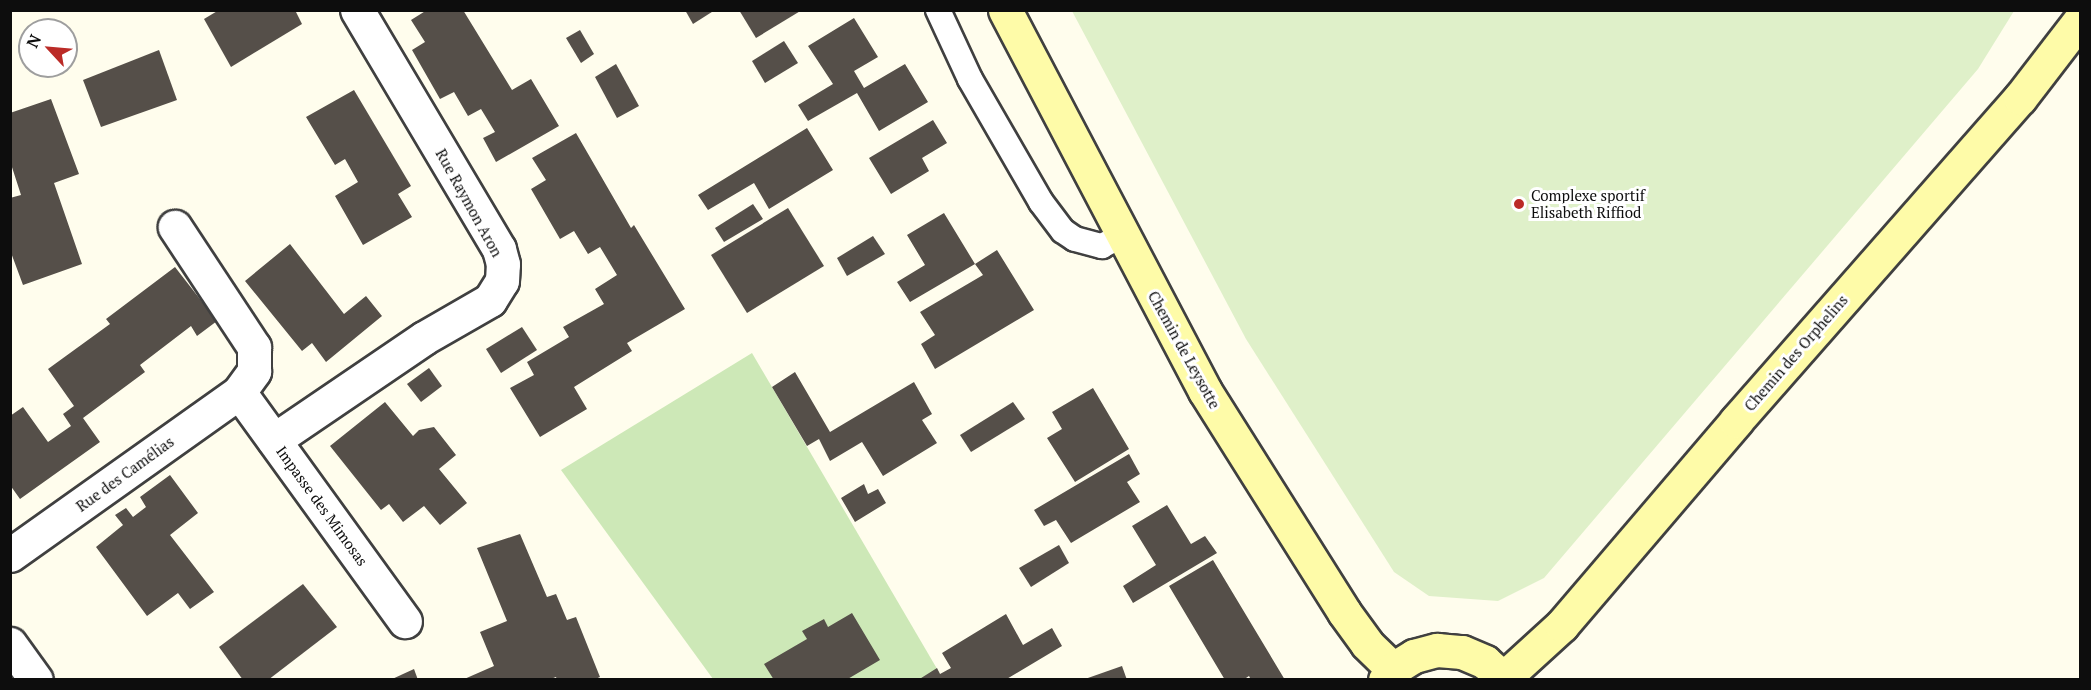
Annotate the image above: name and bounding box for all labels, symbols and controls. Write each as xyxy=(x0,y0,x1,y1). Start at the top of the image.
north arrow xyxy=(18,18,78,78)
text: N xyxy=(21,31,46,51)
street label: Rue Raymon Aron xyxy=(432,146,506,260)
place label: Complexe sportif Elisabeth Riffiod xyxy=(1531,186,1645,221)
marker: Complexe sportif Elisabeth Riffiod xyxy=(1512,197,1526,211)
street label: Chemin de Leysotte xyxy=(1144,288,1224,412)
street label: Chemin des Orphelins xyxy=(1741,291,1851,415)
street label: Rue des Camélias xyxy=(73,433,177,515)
street label: Impasse des Mimosas xyxy=(272,443,372,569)

